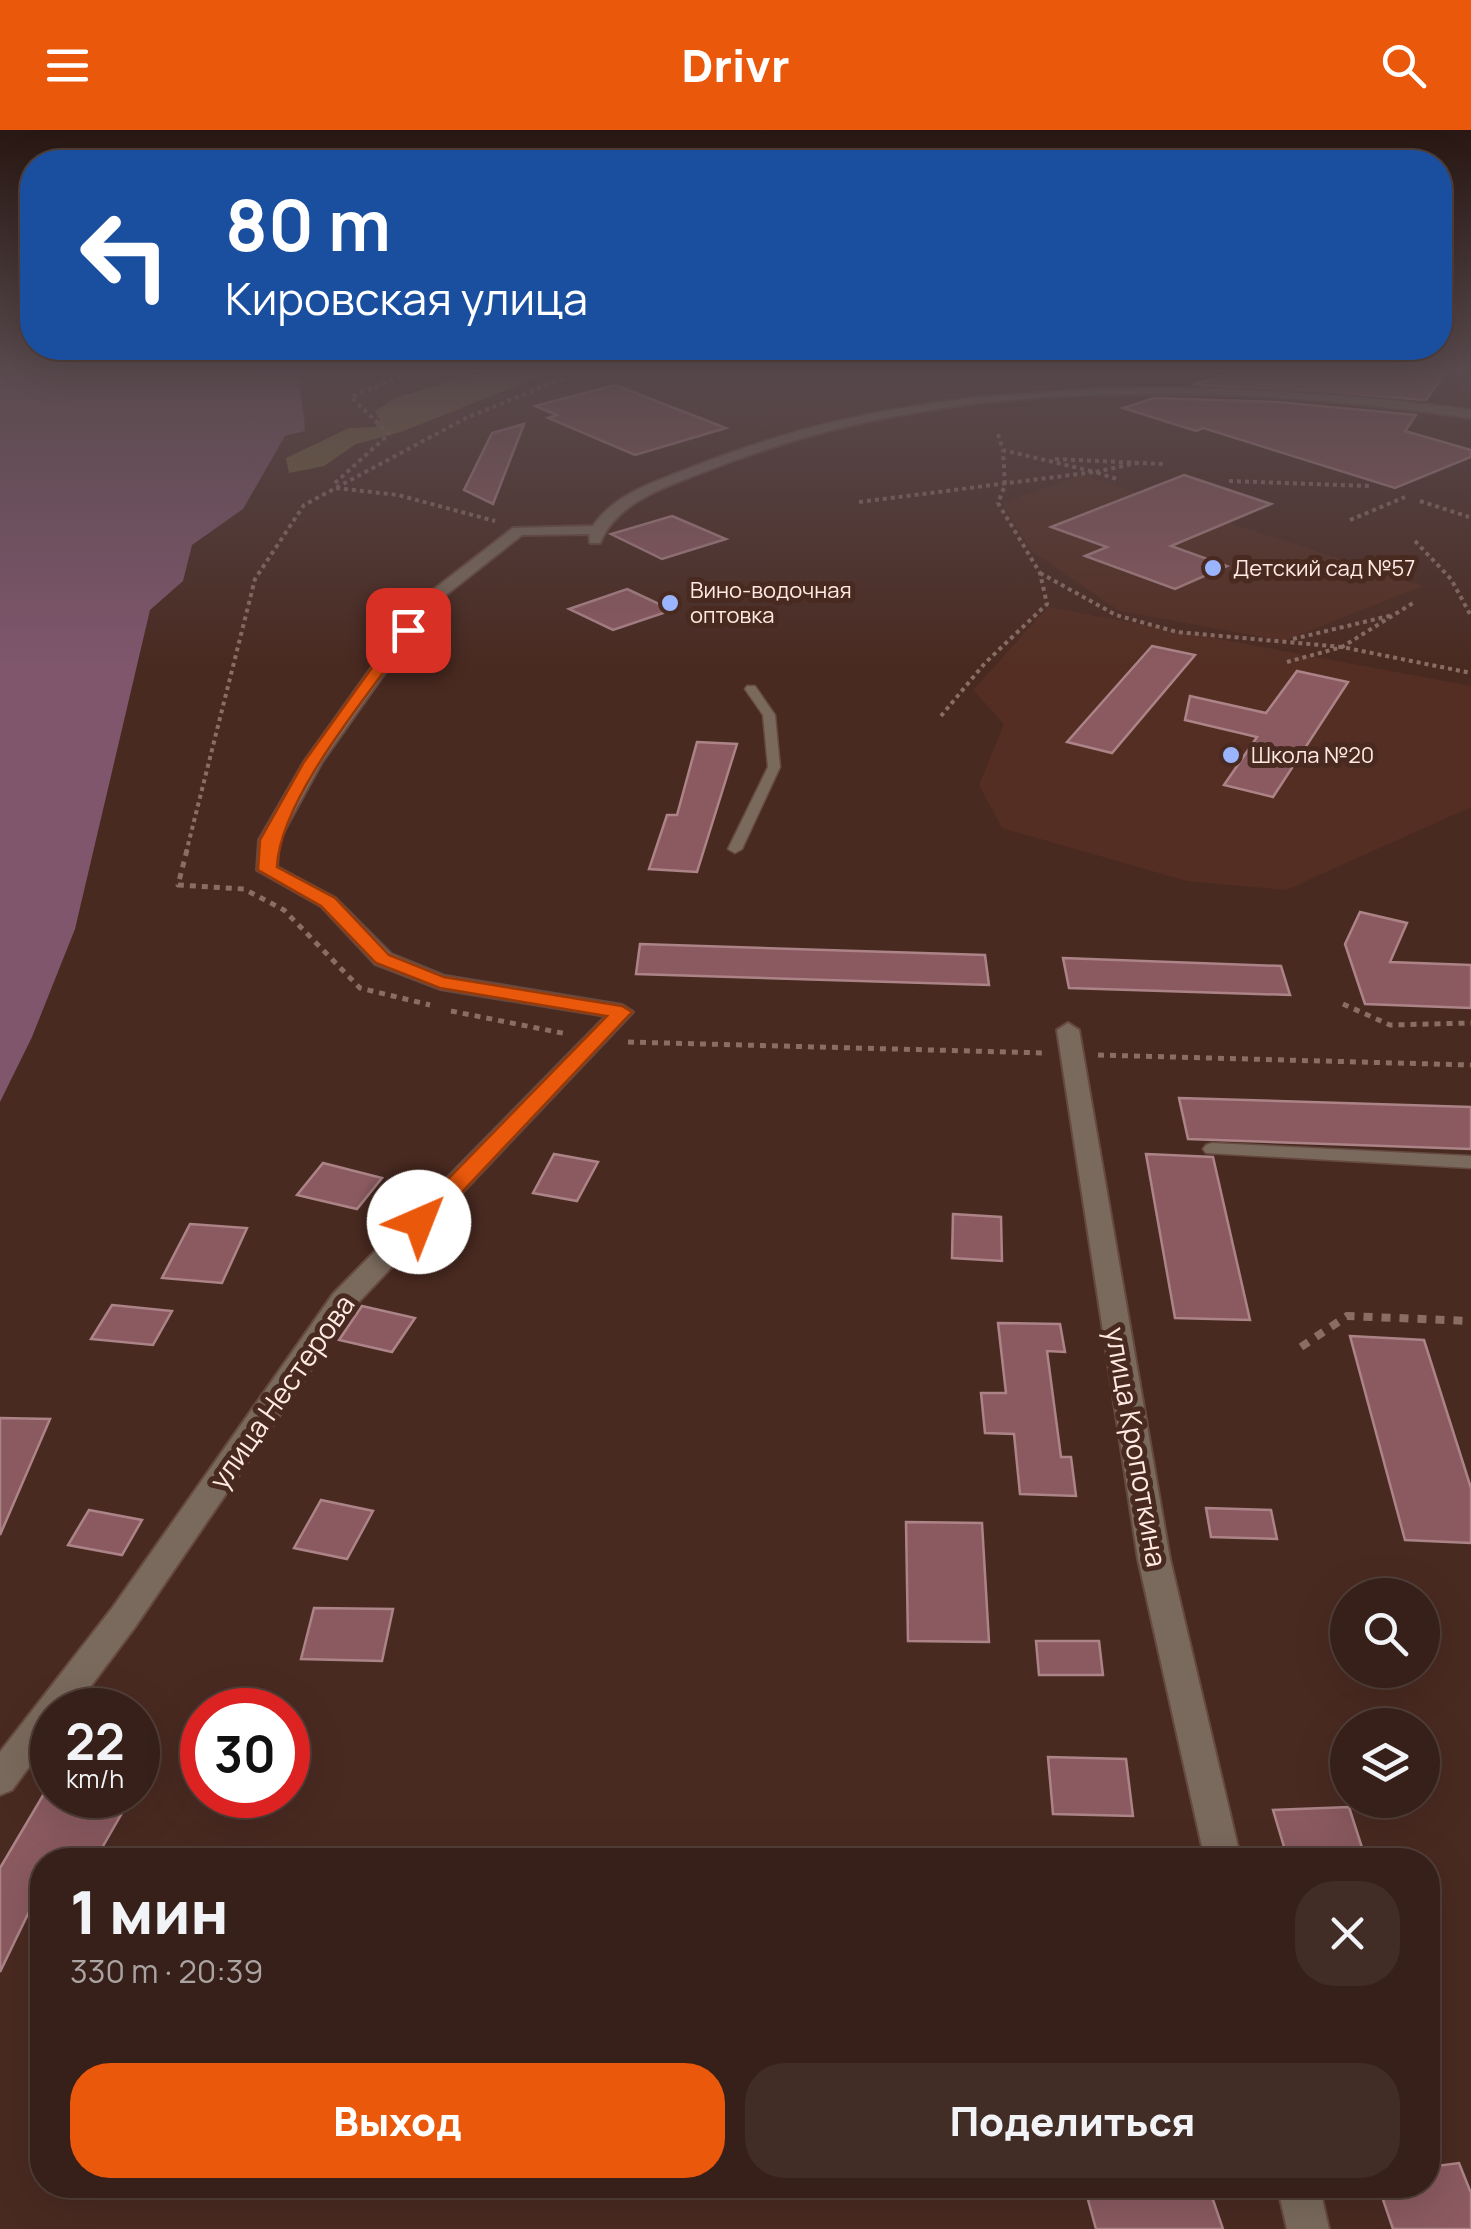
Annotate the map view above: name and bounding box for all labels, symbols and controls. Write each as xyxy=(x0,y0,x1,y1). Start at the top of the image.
text: Drivr xyxy=(682,34,789,96)
icon: menu xyxy=(40,38,95,93)
icon: search xyxy=(1376,38,1431,93)
text: 80 m xyxy=(225,176,391,272)
icon: left xyxy=(60,190,190,320)
text: Кировская улица xyxy=(225,267,588,329)
place label: Детский сад №57 xyxy=(1233,553,1415,583)
marker: Детский сад №57 xyxy=(1202,557,1224,579)
place label: Вино-водочная оптовка xyxy=(690,575,852,630)
pin xyxy=(366,588,451,673)
marker: Вино-водочная оптовка xyxy=(659,592,681,614)
icon: arrive xyxy=(381,603,436,658)
place label: Школа №20 xyxy=(1251,740,1374,770)
marker: Школа №20 xyxy=(1220,744,1242,766)
position arrow xyxy=(367,1170,471,1274)
street label: улица Нестерова xyxy=(200,1286,363,1496)
street label: улица Кропоткина xyxy=(1097,1324,1177,1570)
map controls xyxy=(1330,1578,1440,1818)
button: search xyxy=(1330,1578,1440,1688)
speed limit sign: 30 xyxy=(180,1688,310,1818)
text: 22 xyxy=(65,1707,125,1775)
button: layers xyxy=(1330,1708,1440,1818)
text: km/h xyxy=(66,1761,124,1796)
text: 1 мин xyxy=(70,1870,229,1952)
button: close xyxy=(1295,1881,1400,1986)
text: 330 m · 20:39 xyxy=(70,1949,263,1993)
button: Выход xyxy=(70,2063,725,2178)
button: Поделиться xyxy=(745,2063,1400,2178)

